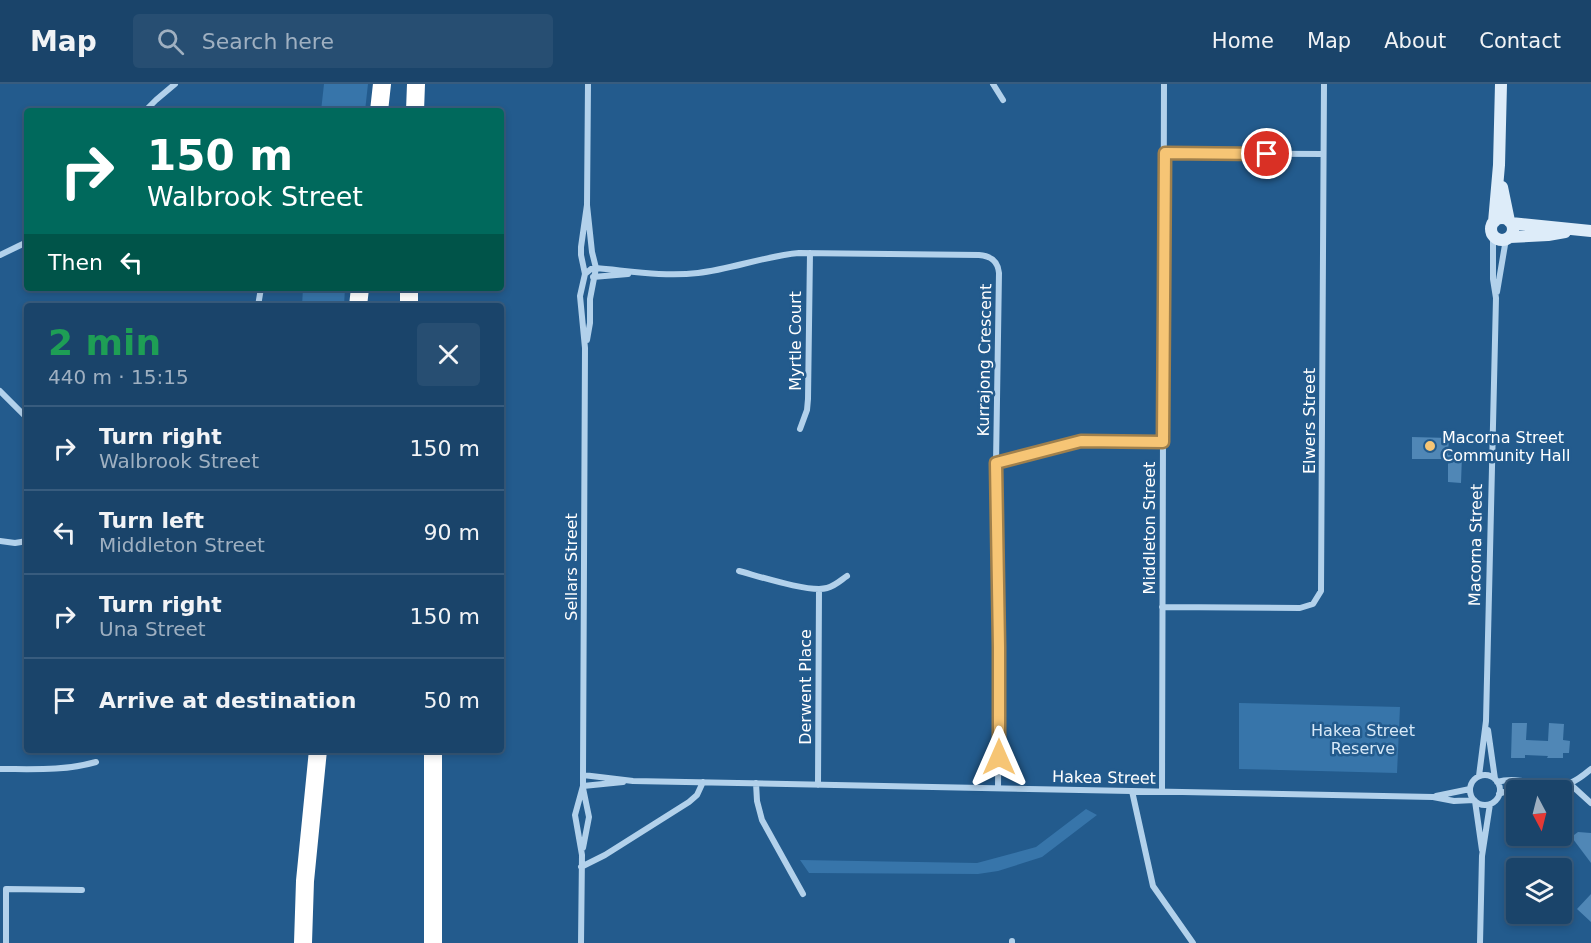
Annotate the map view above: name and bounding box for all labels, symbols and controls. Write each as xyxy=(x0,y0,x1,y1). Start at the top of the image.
search box xyxy=(133,14,553,68)
text: Map xyxy=(30,25,97,58)
icon: search xyxy=(154,25,187,58)
text: Search here xyxy=(202,29,334,54)
text: Home xyxy=(1212,29,1274,53)
text: Map xyxy=(1307,29,1351,53)
text: About xyxy=(1384,29,1446,53)
text: Contact xyxy=(1479,29,1561,53)
pin xyxy=(1241,128,1292,179)
text: 150 m xyxy=(147,131,293,180)
icon: right xyxy=(48,132,126,210)
icon: arrive xyxy=(1250,137,1283,170)
text: Walbrook Street xyxy=(147,181,363,212)
icon: left xyxy=(115,246,148,279)
text: Then xyxy=(48,250,103,275)
street label: Kurrajong Crescent xyxy=(974,283,995,437)
street label: Myrtle Court xyxy=(786,291,805,391)
text: 2 min xyxy=(48,322,161,363)
button: close xyxy=(417,323,480,386)
text: 440 m · 15:15 xyxy=(48,365,189,389)
street label: Elwers Street xyxy=(1300,368,1319,474)
text: Turn right xyxy=(99,424,222,449)
place label: Macorna Street Community Hall xyxy=(1442,428,1570,465)
icon: right xyxy=(48,432,81,465)
text: 150 m xyxy=(410,436,480,461)
marker: Macorna Street Community Hall xyxy=(1423,439,1437,453)
text: Walbrook Street xyxy=(99,449,259,473)
street label: Middleton Street xyxy=(1140,462,1159,594)
street label: Macorna Street xyxy=(1465,484,1486,606)
text: Turn left xyxy=(99,508,204,533)
street label: Sellars Street xyxy=(562,513,581,621)
icon: left xyxy=(48,516,81,549)
text: 90 m xyxy=(424,520,480,545)
text: Middleton Street xyxy=(99,533,265,557)
text: Turn right xyxy=(99,592,222,617)
icon: right xyxy=(48,600,81,633)
text: 150 m xyxy=(410,604,480,629)
text: Una Street xyxy=(99,617,206,641)
street label: Derwent Place xyxy=(796,629,815,745)
icon: arrive xyxy=(48,684,81,717)
text: Arrive at destination xyxy=(99,688,356,713)
text: 50 m xyxy=(424,688,480,713)
park label: Hakea Street Reserve xyxy=(1311,721,1415,758)
position arrow xyxy=(967,725,1031,789)
street label: Hakea Street xyxy=(1052,767,1156,788)
north arrow xyxy=(1506,780,1572,846)
map controls xyxy=(1506,780,1572,924)
button: layers xyxy=(1506,858,1572,924)

